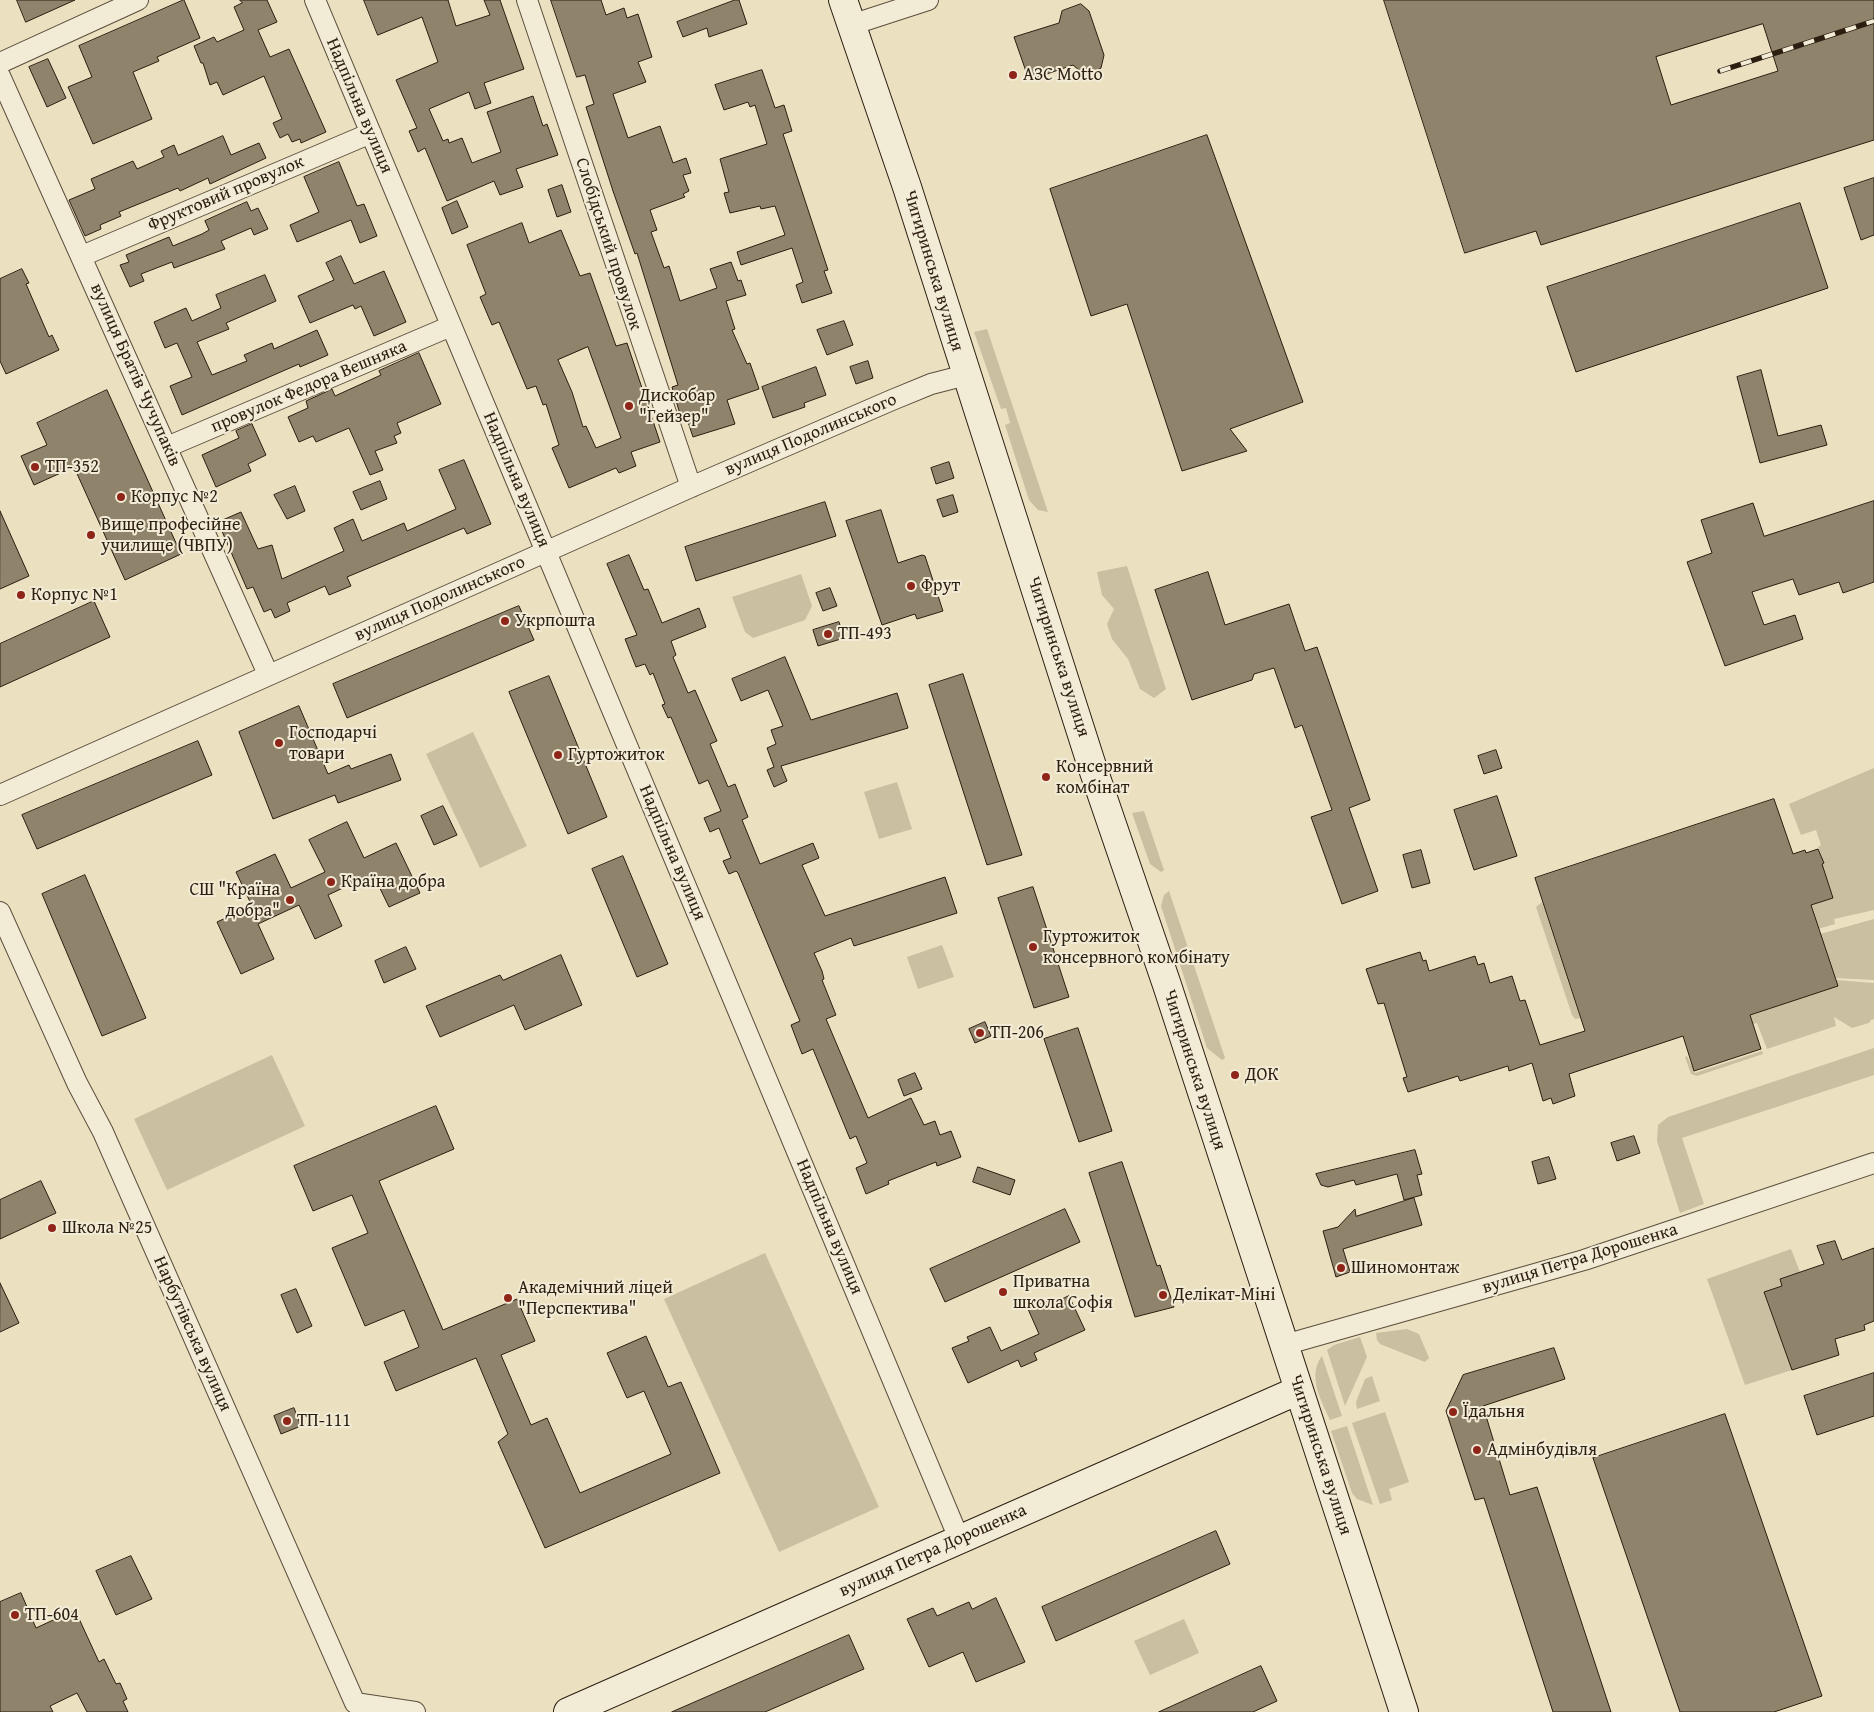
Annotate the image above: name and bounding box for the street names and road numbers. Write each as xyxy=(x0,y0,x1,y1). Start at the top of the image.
street label: Надпільна вулиця xyxy=(321,35,397,177)
street label: Фруктовий провулок xyxy=(145,151,307,237)
street label: Слобідський провулок xyxy=(570,155,646,333)
street label: Чигиринська вулиця xyxy=(898,188,968,354)
street label: вулиця Братів Чучупаків xyxy=(85,280,185,470)
street label: провулок Федора Вешняка xyxy=(208,336,410,438)
street label: вулиця Подолинського xyxy=(722,389,900,481)
street label: Надпільна вулиця xyxy=(478,409,554,551)
street label: вулиця Подолинського xyxy=(351,552,529,646)
street label: Чигиринська вулиця xyxy=(1022,574,1094,740)
street label: Надпільна вулиця xyxy=(634,782,710,924)
street label: Чигиринська вулиця xyxy=(1158,987,1230,1153)
street label: Надпільна вулиця xyxy=(791,1156,867,1298)
street label: вулиця Петра Дорошенка xyxy=(1480,1219,1680,1299)
street label: Нарбутівська вулиця xyxy=(148,1253,236,1415)
street label: Чигиринська вулиця xyxy=(1284,1372,1356,1538)
street label: вулиця Петра Дорошенка xyxy=(836,1500,1030,1602)

